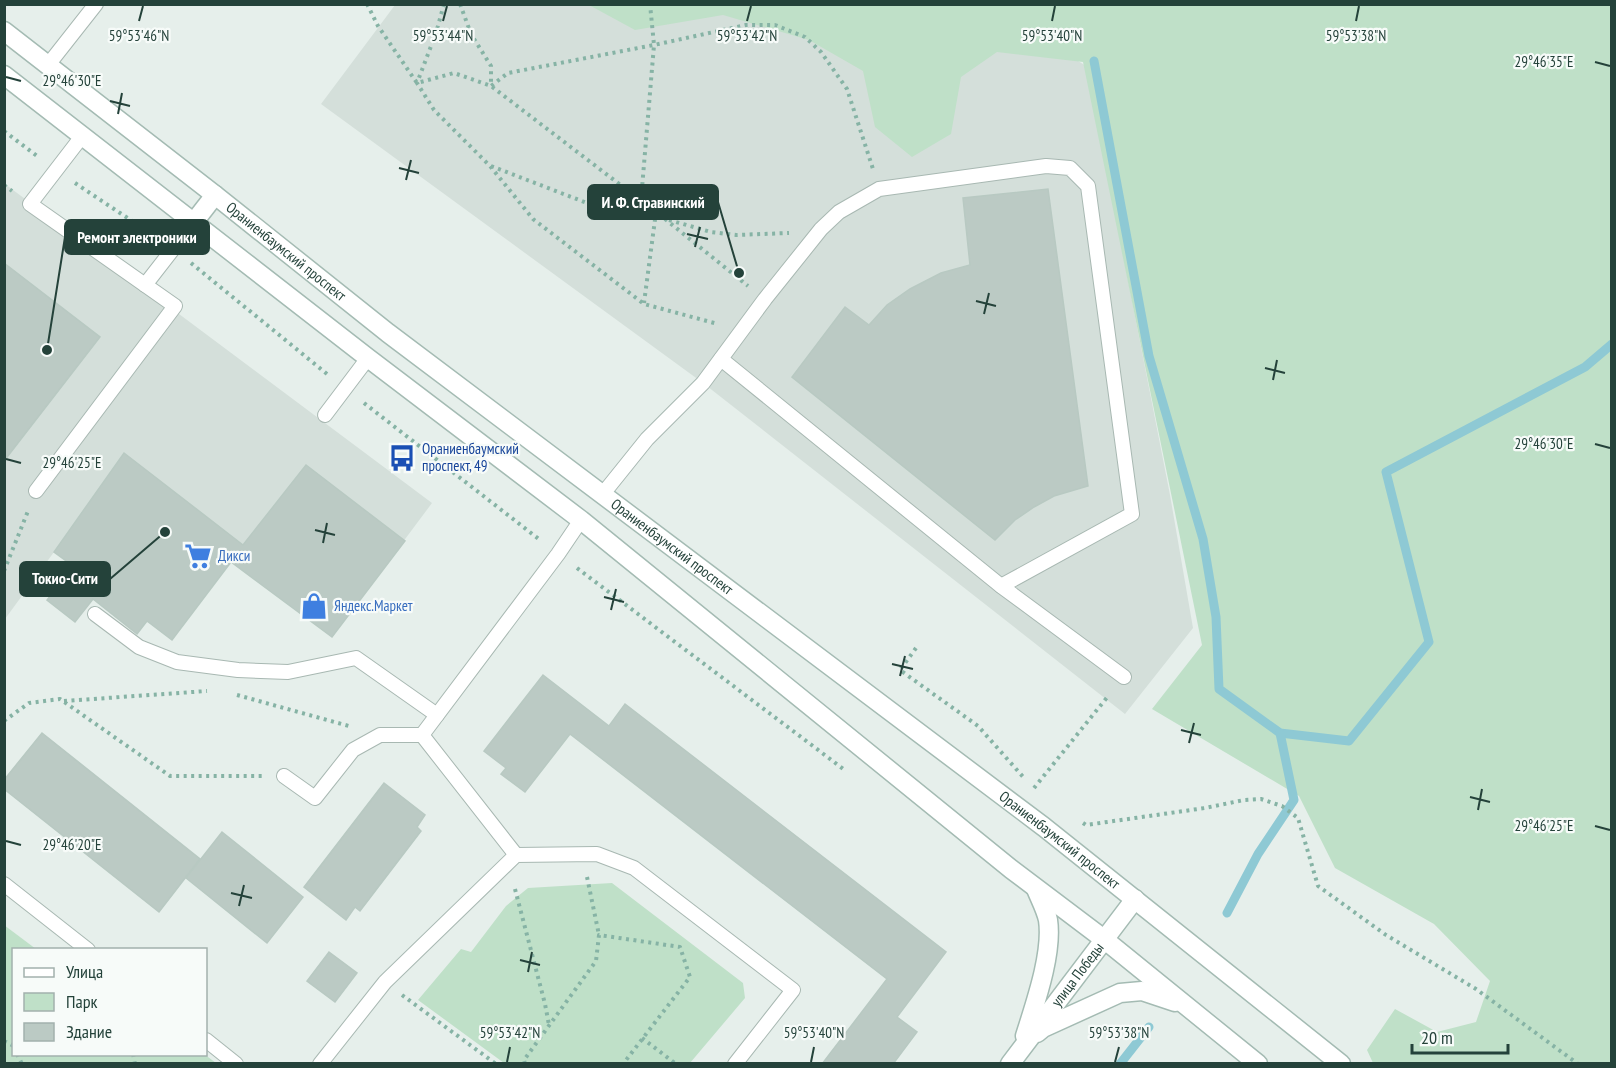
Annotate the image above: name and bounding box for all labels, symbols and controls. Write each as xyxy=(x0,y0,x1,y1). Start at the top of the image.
text: 59°53'46"N xyxy=(109,26,169,45)
text: 59°53'44"N xyxy=(413,26,473,45)
text: 59°53'42"N xyxy=(717,26,777,45)
text: 59°53'40"N xyxy=(1022,26,1082,45)
text: 59°53'38"N xyxy=(1326,26,1386,45)
text: 29°46'35"E xyxy=(1514,52,1574,71)
text: 29°46'30"E xyxy=(42,71,102,90)
callout: И. Ф. Стравинский xyxy=(588,185,718,219)
text: И. Ф. Стравинский xyxy=(601,192,705,212)
street label: Ораниенбаумский проспект xyxy=(222,198,350,305)
callout: Ремонт электроники xyxy=(65,220,209,254)
text: Ремонт электроники xyxy=(77,227,197,247)
text: 29°46'30"E xyxy=(1514,434,1574,453)
place label: Ораниенбаумский проспект, 49 xyxy=(422,439,519,475)
bus stop icon: Ораниенбаумский проспект, 49 xyxy=(387,443,417,473)
text: 29°46'25"E xyxy=(42,453,102,472)
street label: Ораниенбаумский проспект xyxy=(607,494,737,599)
supermarket icon: Дикси xyxy=(183,541,213,571)
place label: Дикси xyxy=(218,546,250,565)
callout: Токио-Сити xyxy=(20,562,110,596)
text: Токио-Сити xyxy=(32,568,98,588)
shop icon: Яндекс.Маркет xyxy=(299,591,329,621)
place label: Яндекс.Маркет xyxy=(334,596,413,615)
street label: Ораниенбаумский проспект xyxy=(996,787,1124,893)
text: 29°46'25"E xyxy=(1514,816,1574,835)
text: 29°46'20"E xyxy=(42,835,102,854)
street label: улица Победы xyxy=(1047,939,1108,1010)
legend xyxy=(12,948,207,1056)
text: Улица xyxy=(66,960,103,983)
text: Парк xyxy=(66,990,97,1013)
scale bar xyxy=(1412,1017,1508,1055)
text: Здание xyxy=(66,1020,112,1043)
text: 59°53'42"N xyxy=(480,1023,540,1042)
text: 59°53'40"N xyxy=(784,1023,844,1042)
text: 59°53'38"N xyxy=(1089,1023,1149,1042)
text: 20 m xyxy=(1421,1026,1453,1049)

